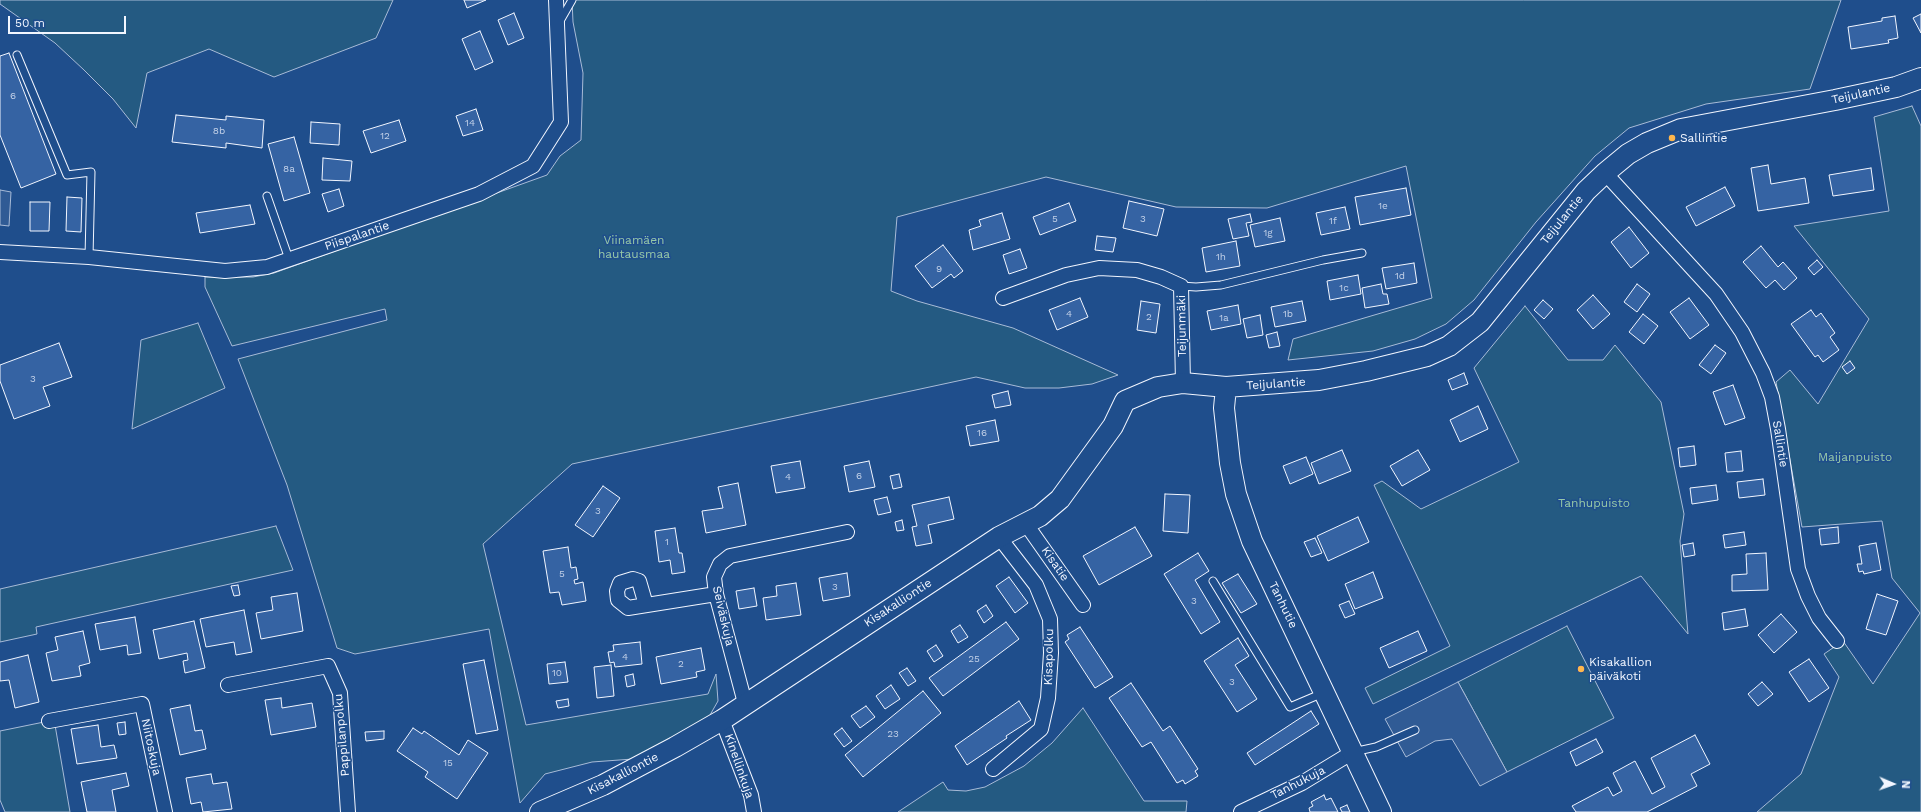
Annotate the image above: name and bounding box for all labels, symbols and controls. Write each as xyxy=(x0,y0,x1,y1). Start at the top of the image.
scale bar xyxy=(10,8,128,34)
text: 50 m xyxy=(15,16,45,30)
street label: Teijulantie xyxy=(1830,81,1892,107)
house number: 6 xyxy=(10,90,16,102)
house number: 14 xyxy=(465,117,475,129)
house number: 8b xyxy=(213,125,225,137)
house number: 12 xyxy=(380,130,390,142)
place label: Sallintie xyxy=(1680,131,1727,145)
marker: Sallintie xyxy=(1667,133,1677,143)
house number: 8a xyxy=(283,163,295,175)
street label: Teijulantie xyxy=(1538,192,1586,248)
house number: 1e xyxy=(1378,200,1388,212)
house number: 5 xyxy=(1052,213,1058,225)
house number: 3 xyxy=(1140,213,1146,225)
house number: 1f xyxy=(1329,215,1337,227)
street label: Piispalantie xyxy=(323,218,391,254)
house number: 1g xyxy=(1263,227,1273,239)
park label: Viinamäen hautausmaa xyxy=(598,233,670,261)
house number: 1h xyxy=(1216,251,1226,263)
house number: 9 xyxy=(936,263,942,275)
house number: 1d xyxy=(1395,270,1405,282)
house number: 1c xyxy=(1339,282,1349,294)
street label: Teijunmäki xyxy=(1174,295,1190,357)
house number: 4 xyxy=(1066,308,1072,320)
house number: 1b xyxy=(1283,308,1293,320)
house number: 2 xyxy=(1146,311,1152,323)
house number: 1a xyxy=(1219,312,1229,324)
house number: 3 xyxy=(30,373,36,385)
street label: Teijulantie xyxy=(1246,375,1306,393)
street label: Sallintie xyxy=(1769,419,1791,469)
house number: 16 xyxy=(977,427,987,439)
park label: Maijanpuisto xyxy=(1818,450,1892,464)
house number: 6 xyxy=(856,470,862,482)
house number: 4 xyxy=(785,471,791,483)
park label: Tanhupuisto xyxy=(1558,496,1630,510)
house number: 3 xyxy=(595,505,601,517)
house number: 1 xyxy=(665,536,669,548)
street label: Kisatie xyxy=(1038,544,1072,584)
house number: 5 xyxy=(559,568,565,580)
street label: Kisakalliontie xyxy=(861,576,935,630)
street label: Tanhutie xyxy=(1266,579,1300,631)
house number: 3 xyxy=(832,581,838,593)
street label: Seiväskuja xyxy=(709,585,737,647)
house number: 3 xyxy=(1191,595,1197,607)
street label: Kisapolku xyxy=(1041,628,1057,686)
house number: 4 xyxy=(622,651,628,663)
house number: 25 xyxy=(968,653,980,665)
place label: Kisakallion päiväkoti xyxy=(1589,655,1652,683)
house number: 2 xyxy=(678,658,684,670)
marker: Kisakallion päiväkoti xyxy=(1576,664,1586,674)
house number: 10 xyxy=(552,667,562,679)
house number: 3 xyxy=(1229,676,1235,688)
street label: Pappilanpolku xyxy=(331,693,353,777)
street label: Niitoskuja xyxy=(138,717,164,777)
house number: 23 xyxy=(887,728,899,740)
street label: Kinellinkuja xyxy=(721,732,757,800)
street label: Kisakalliontie xyxy=(585,750,661,798)
house number: 15 xyxy=(443,757,453,769)
street label: Tanhukuja xyxy=(1268,763,1328,803)
north arrow xyxy=(1873,764,1913,804)
text: N xyxy=(1899,780,1912,789)

